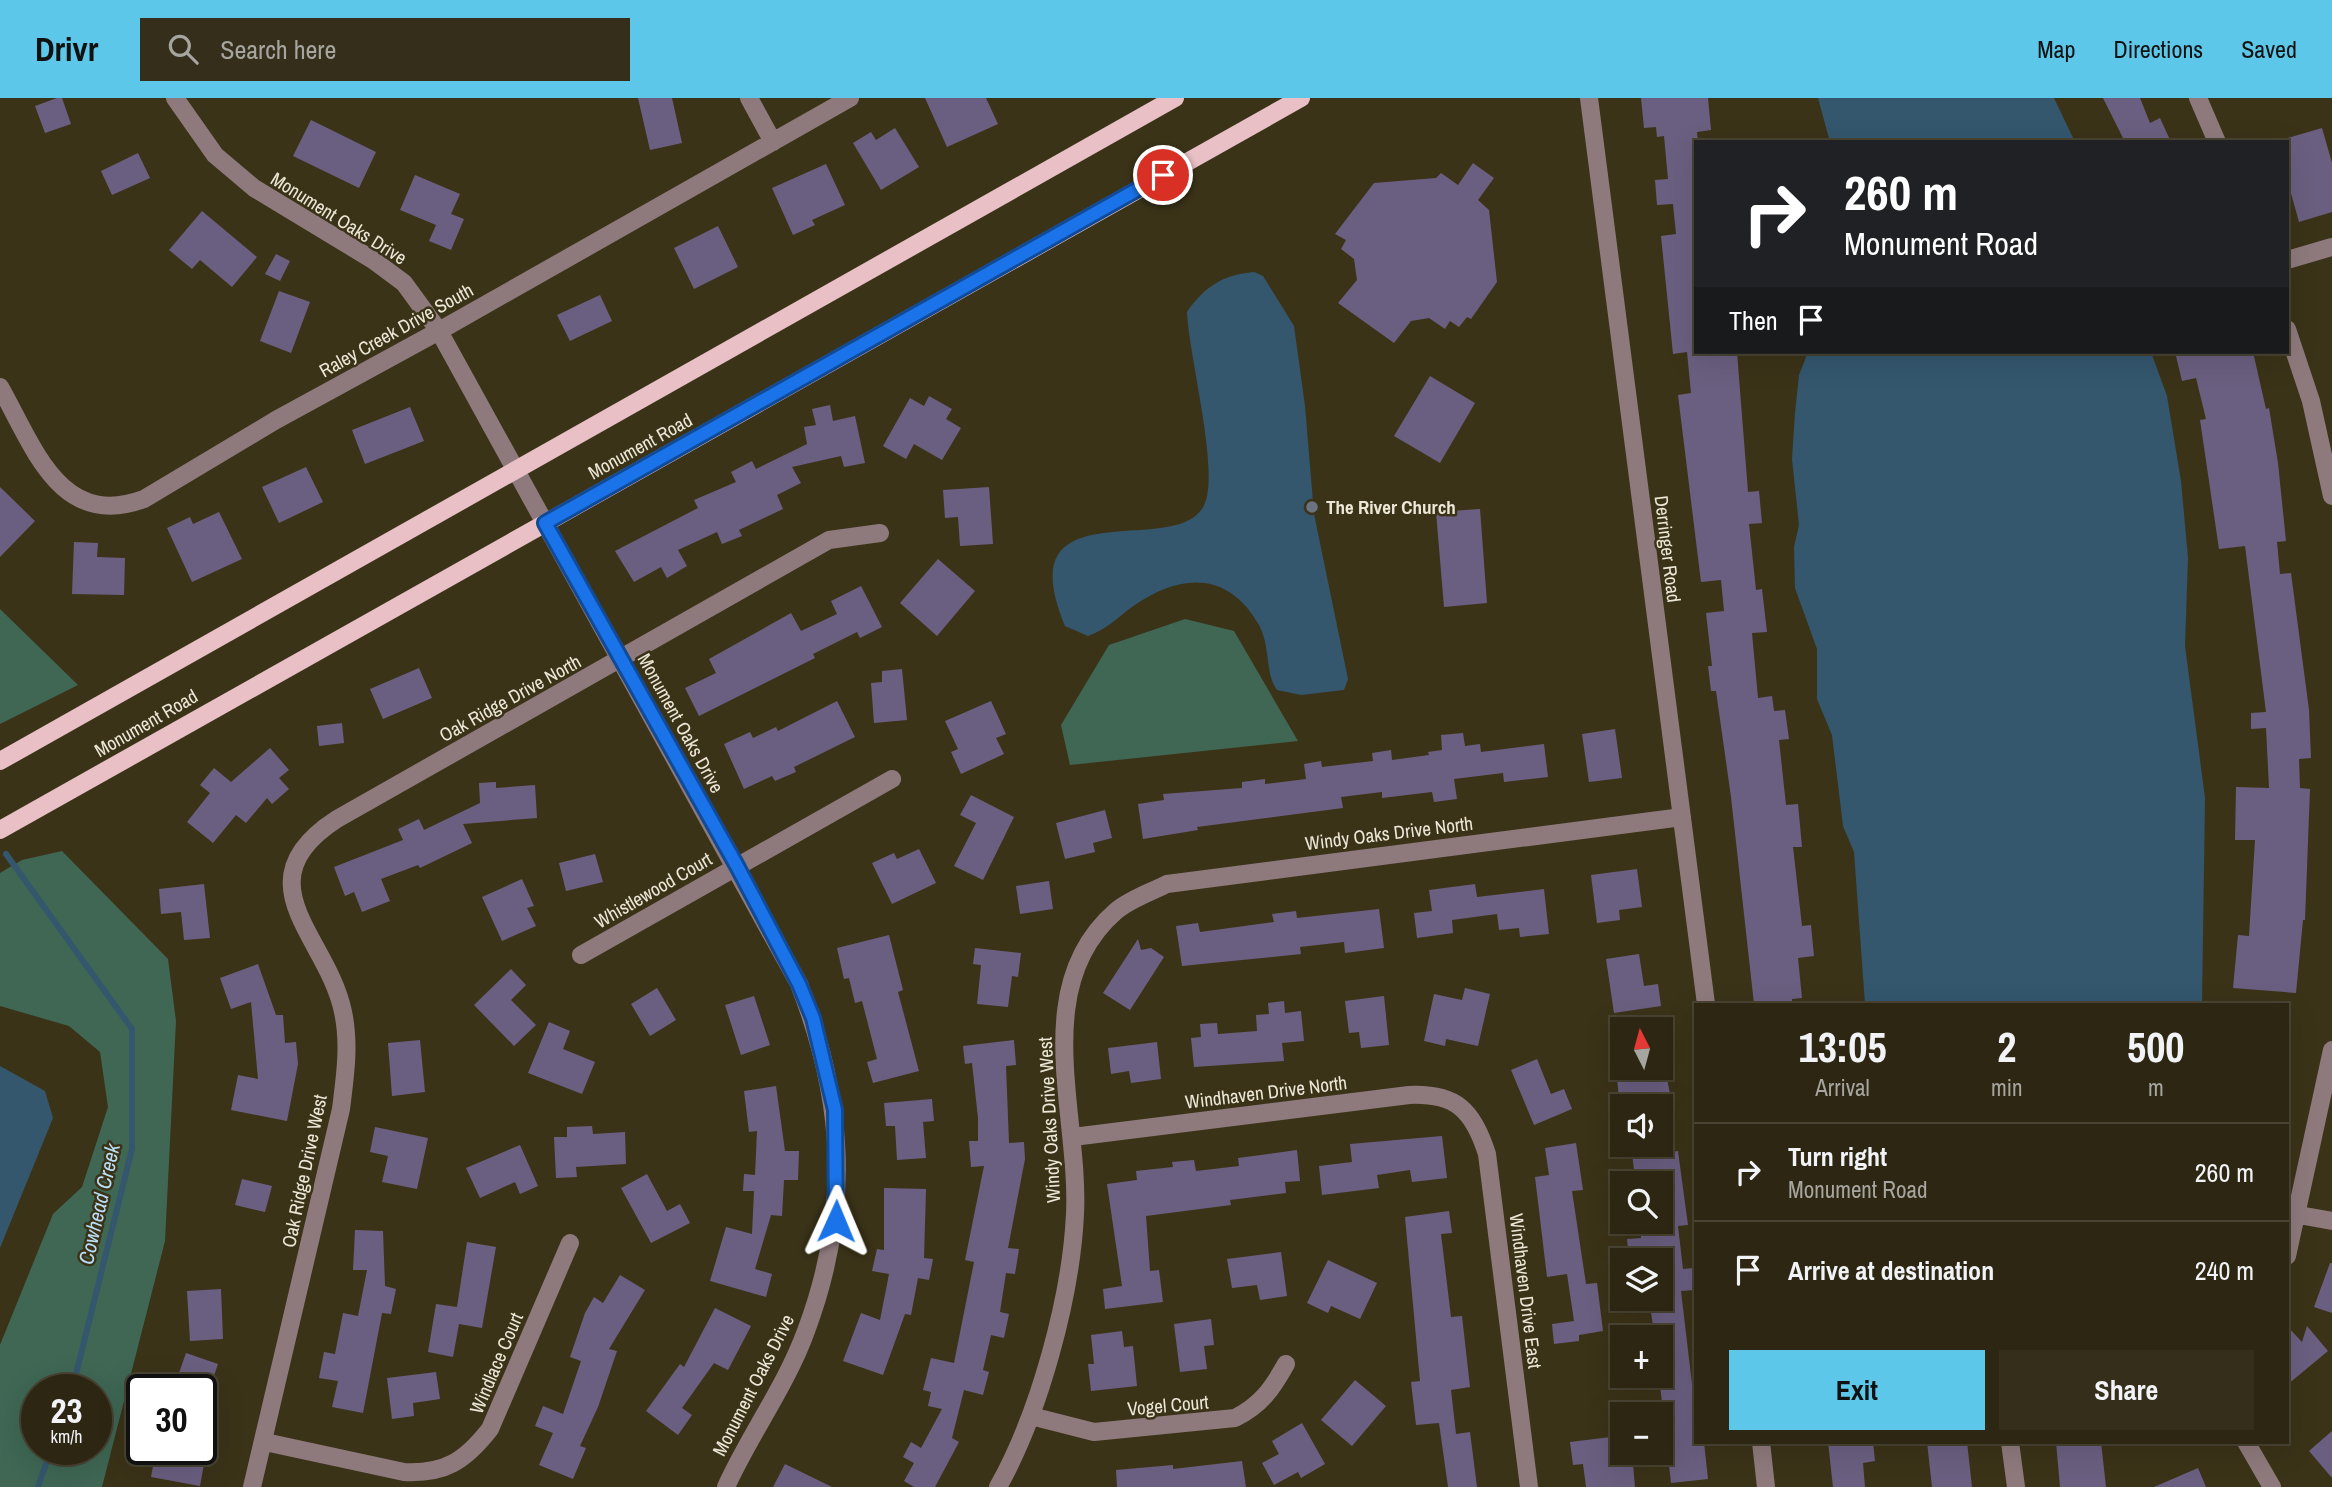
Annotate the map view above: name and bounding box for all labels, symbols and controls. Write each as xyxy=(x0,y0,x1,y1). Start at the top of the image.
search box xyxy=(140,18,630,81)
text: Drivr xyxy=(35,27,98,71)
icon: search xyxy=(164,30,202,68)
text: Search here xyxy=(220,32,336,67)
text: Map xyxy=(2037,33,2075,65)
text: Directions xyxy=(2113,33,2203,65)
text: Saved xyxy=(2241,33,2297,65)
pin xyxy=(1133,145,1193,205)
icon: arrive xyxy=(1144,156,1182,194)
text: 260 m xyxy=(1844,159,1958,225)
street label: Monument Oaks Drive xyxy=(266,166,412,270)
icon: right xyxy=(1729,168,1820,259)
text: Monument Road xyxy=(1844,222,2038,265)
street label: Raley Creek Drive South xyxy=(314,277,478,383)
icon: arrive xyxy=(1792,301,1830,339)
text: Then xyxy=(1729,303,1778,338)
street label: Monument Road xyxy=(583,407,697,485)
place label: The River Church xyxy=(1326,494,1456,520)
street label: Derringer Road xyxy=(1649,494,1687,604)
marker: The River Church xyxy=(1304,499,1320,515)
street label: Oak Ridge Drive North xyxy=(434,648,586,748)
street label: Monument Oaks Drive xyxy=(632,649,730,797)
street label: Monument Road xyxy=(90,683,202,763)
street label: Windy Oaks Drive North xyxy=(1304,810,1474,856)
street label: Whistlewood Court xyxy=(590,846,717,934)
north arrow xyxy=(1610,1017,1673,1080)
map controls xyxy=(1610,1017,1673,1465)
text: 13:05 xyxy=(1799,1019,1887,1075)
text: 2 xyxy=(1997,1019,2016,1075)
text: 500 xyxy=(2127,1019,2185,1075)
street label: Windy Oaks Drive West xyxy=(1032,1036,1066,1204)
street label: Windhaven Drive North xyxy=(1184,1069,1348,1115)
text: Arrival xyxy=(1815,1072,1870,1103)
text: min xyxy=(1991,1072,2023,1103)
text: m xyxy=(2148,1072,2164,1103)
street label: Oak Ridge Drive West xyxy=(275,1092,333,1250)
button: sound xyxy=(1610,1094,1673,1157)
water label: Cowhead Creek xyxy=(71,1139,127,1267)
text: Turn right xyxy=(1788,1139,1887,1174)
icon: right xyxy=(1729,1153,1767,1191)
text: 260 m xyxy=(2195,1155,2254,1190)
button: search xyxy=(1610,1171,1673,1234)
text: Monument Road xyxy=(1788,1174,1927,1205)
position arrow xyxy=(799,1184,873,1258)
street label: Windhaven Drive East xyxy=(1504,1212,1548,1371)
button: layers xyxy=(1610,1248,1673,1311)
icon: arrive xyxy=(1729,1251,1767,1289)
text: Arrive at destination xyxy=(1788,1253,1994,1288)
text: 240 m xyxy=(2195,1253,2254,1288)
street label: Windlace Court xyxy=(463,1308,529,1417)
street label: Monument Oaks Drive xyxy=(706,1310,800,1460)
button: + xyxy=(1610,1325,1673,1388)
button: Exit xyxy=(1729,1350,1985,1430)
button: Share xyxy=(1999,1350,2254,1430)
speed limit sign: 30 xyxy=(126,1374,217,1465)
text: 23 xyxy=(51,1387,82,1434)
street label: Vogel Court xyxy=(1126,1388,1210,1421)
button: − xyxy=(1610,1402,1673,1465)
text: km/h xyxy=(51,1424,83,1449)

